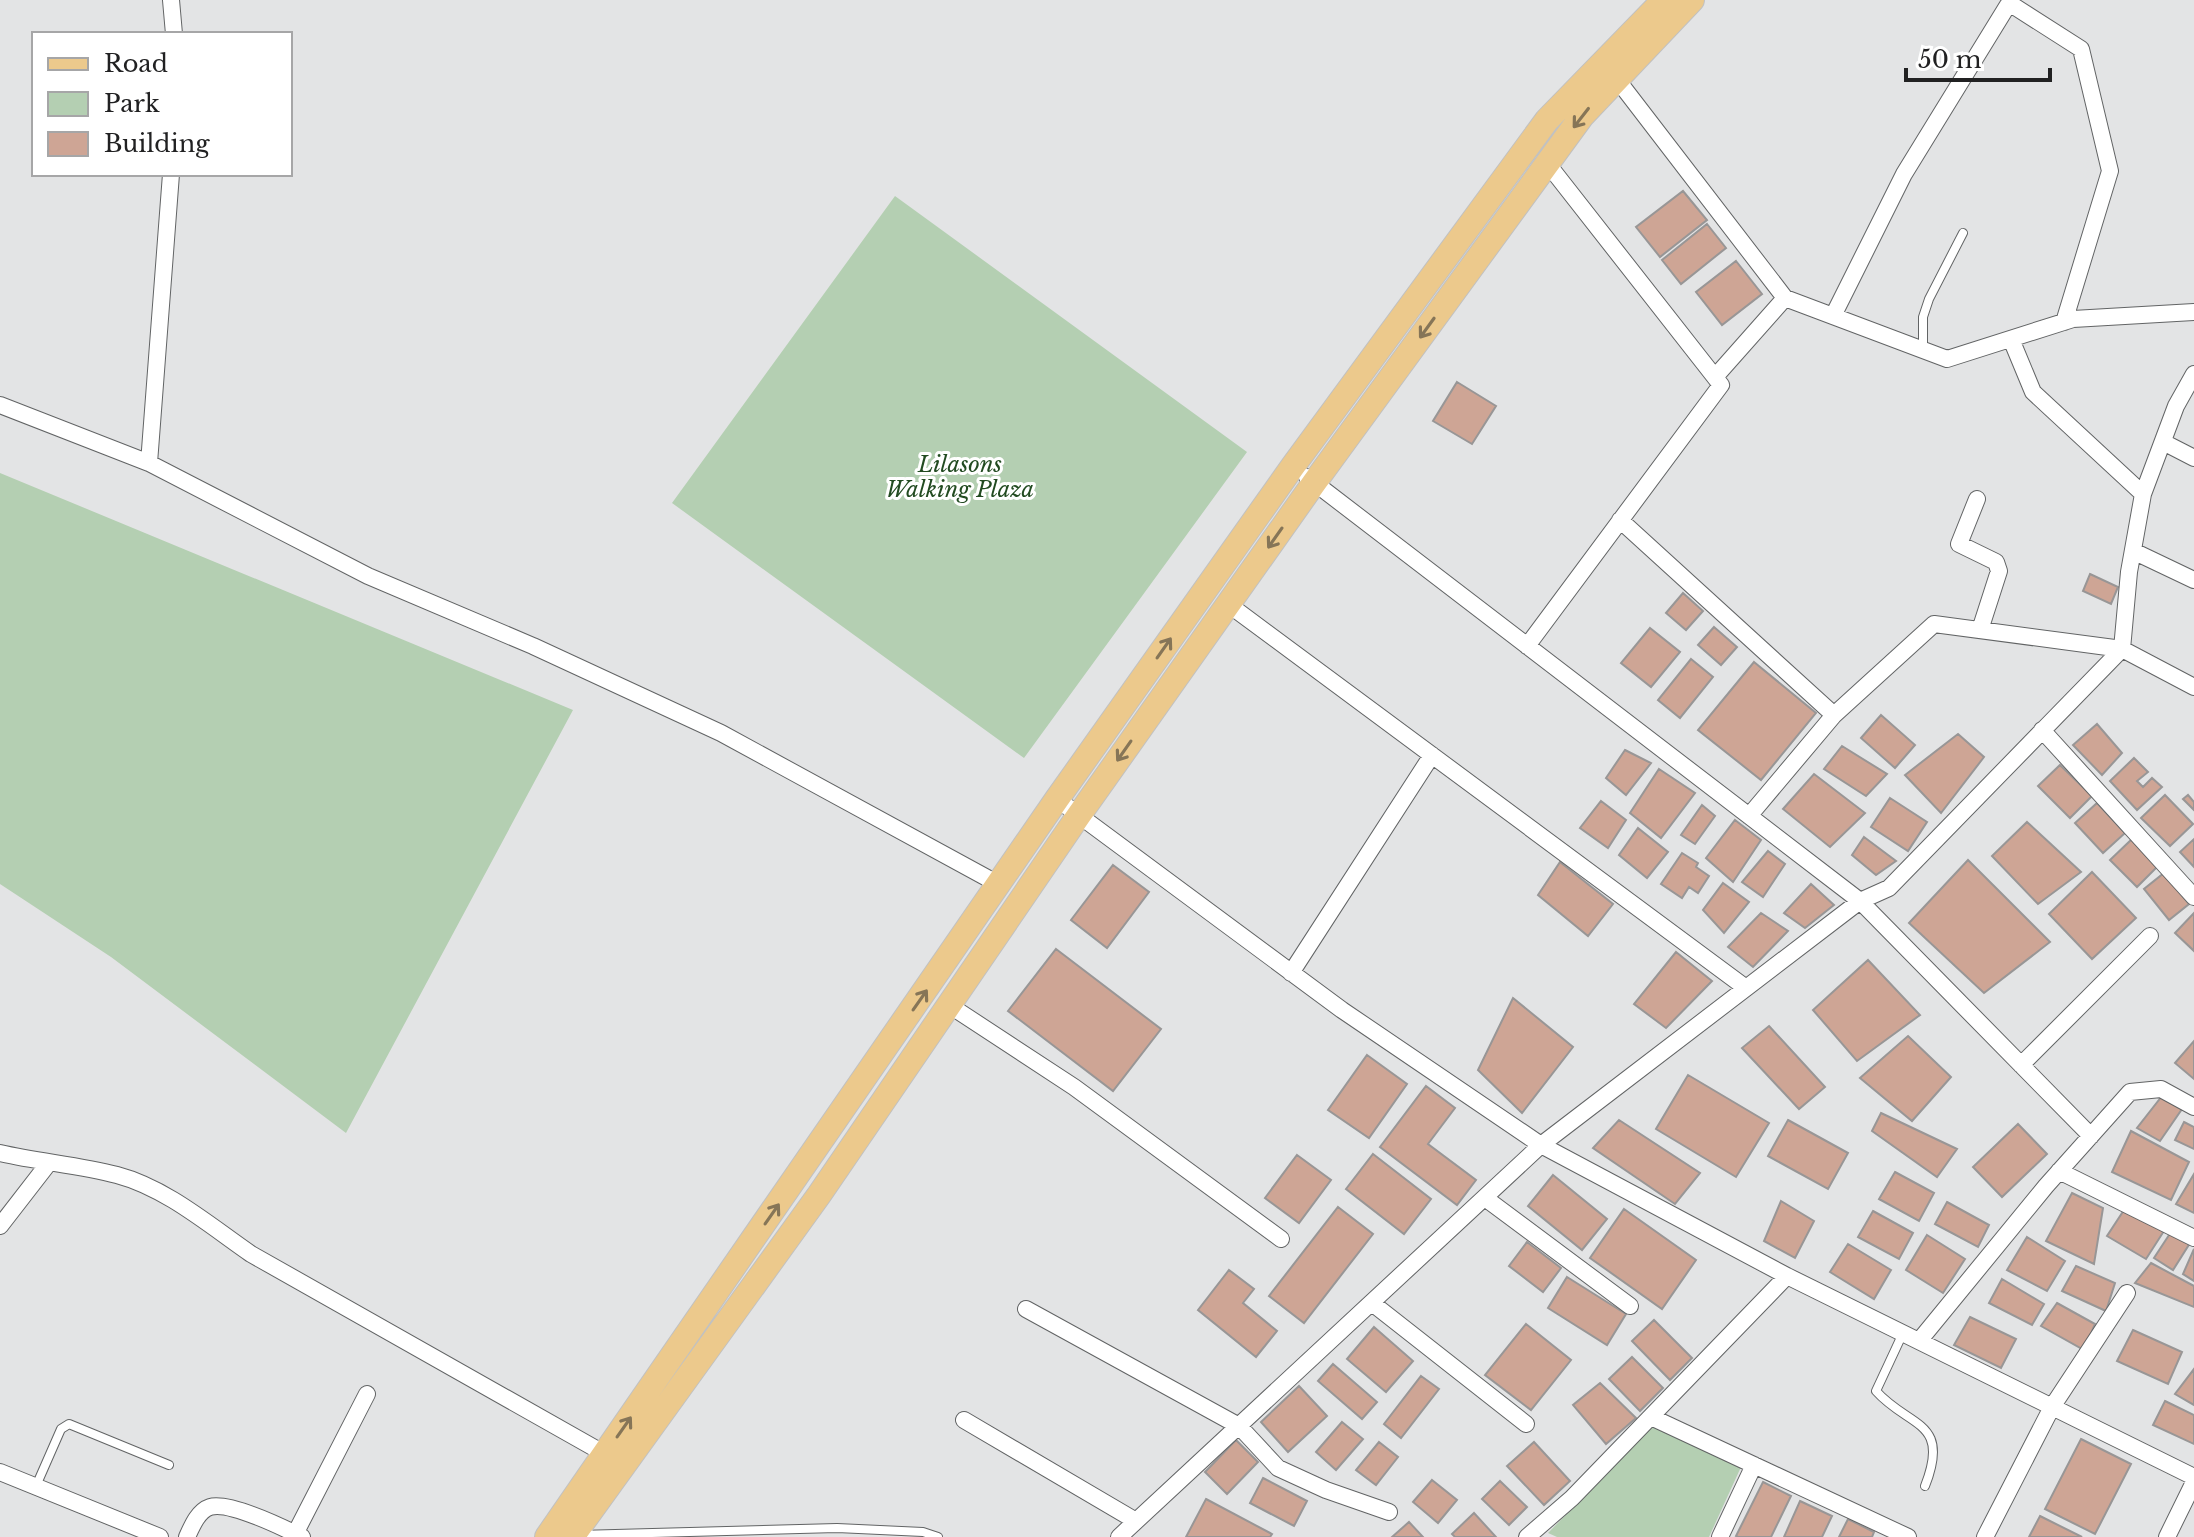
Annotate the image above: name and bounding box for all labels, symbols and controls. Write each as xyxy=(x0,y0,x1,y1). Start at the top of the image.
legend xyxy=(32,32,292,176)
scale bar xyxy=(1906,32,2050,82)
text: 50 m xyxy=(1918,45,1982,74)
text: Road xyxy=(104,49,168,78)
text: Park xyxy=(104,89,160,118)
one-way arrow xyxy=(1572,107,1589,128)
text: Building xyxy=(104,129,210,158)
one-way arrow xyxy=(1419,316,1435,338)
park label: Lilasons Walking Plaza xyxy=(886,451,1034,503)
one-way arrow xyxy=(1267,527,1283,549)
one-way arrow xyxy=(1156,638,1172,660)
one-way arrow xyxy=(1116,739,1133,761)
one-way arrow xyxy=(912,990,928,1012)
one-way arrow xyxy=(764,1203,780,1225)
one-way arrow xyxy=(616,1417,632,1439)

